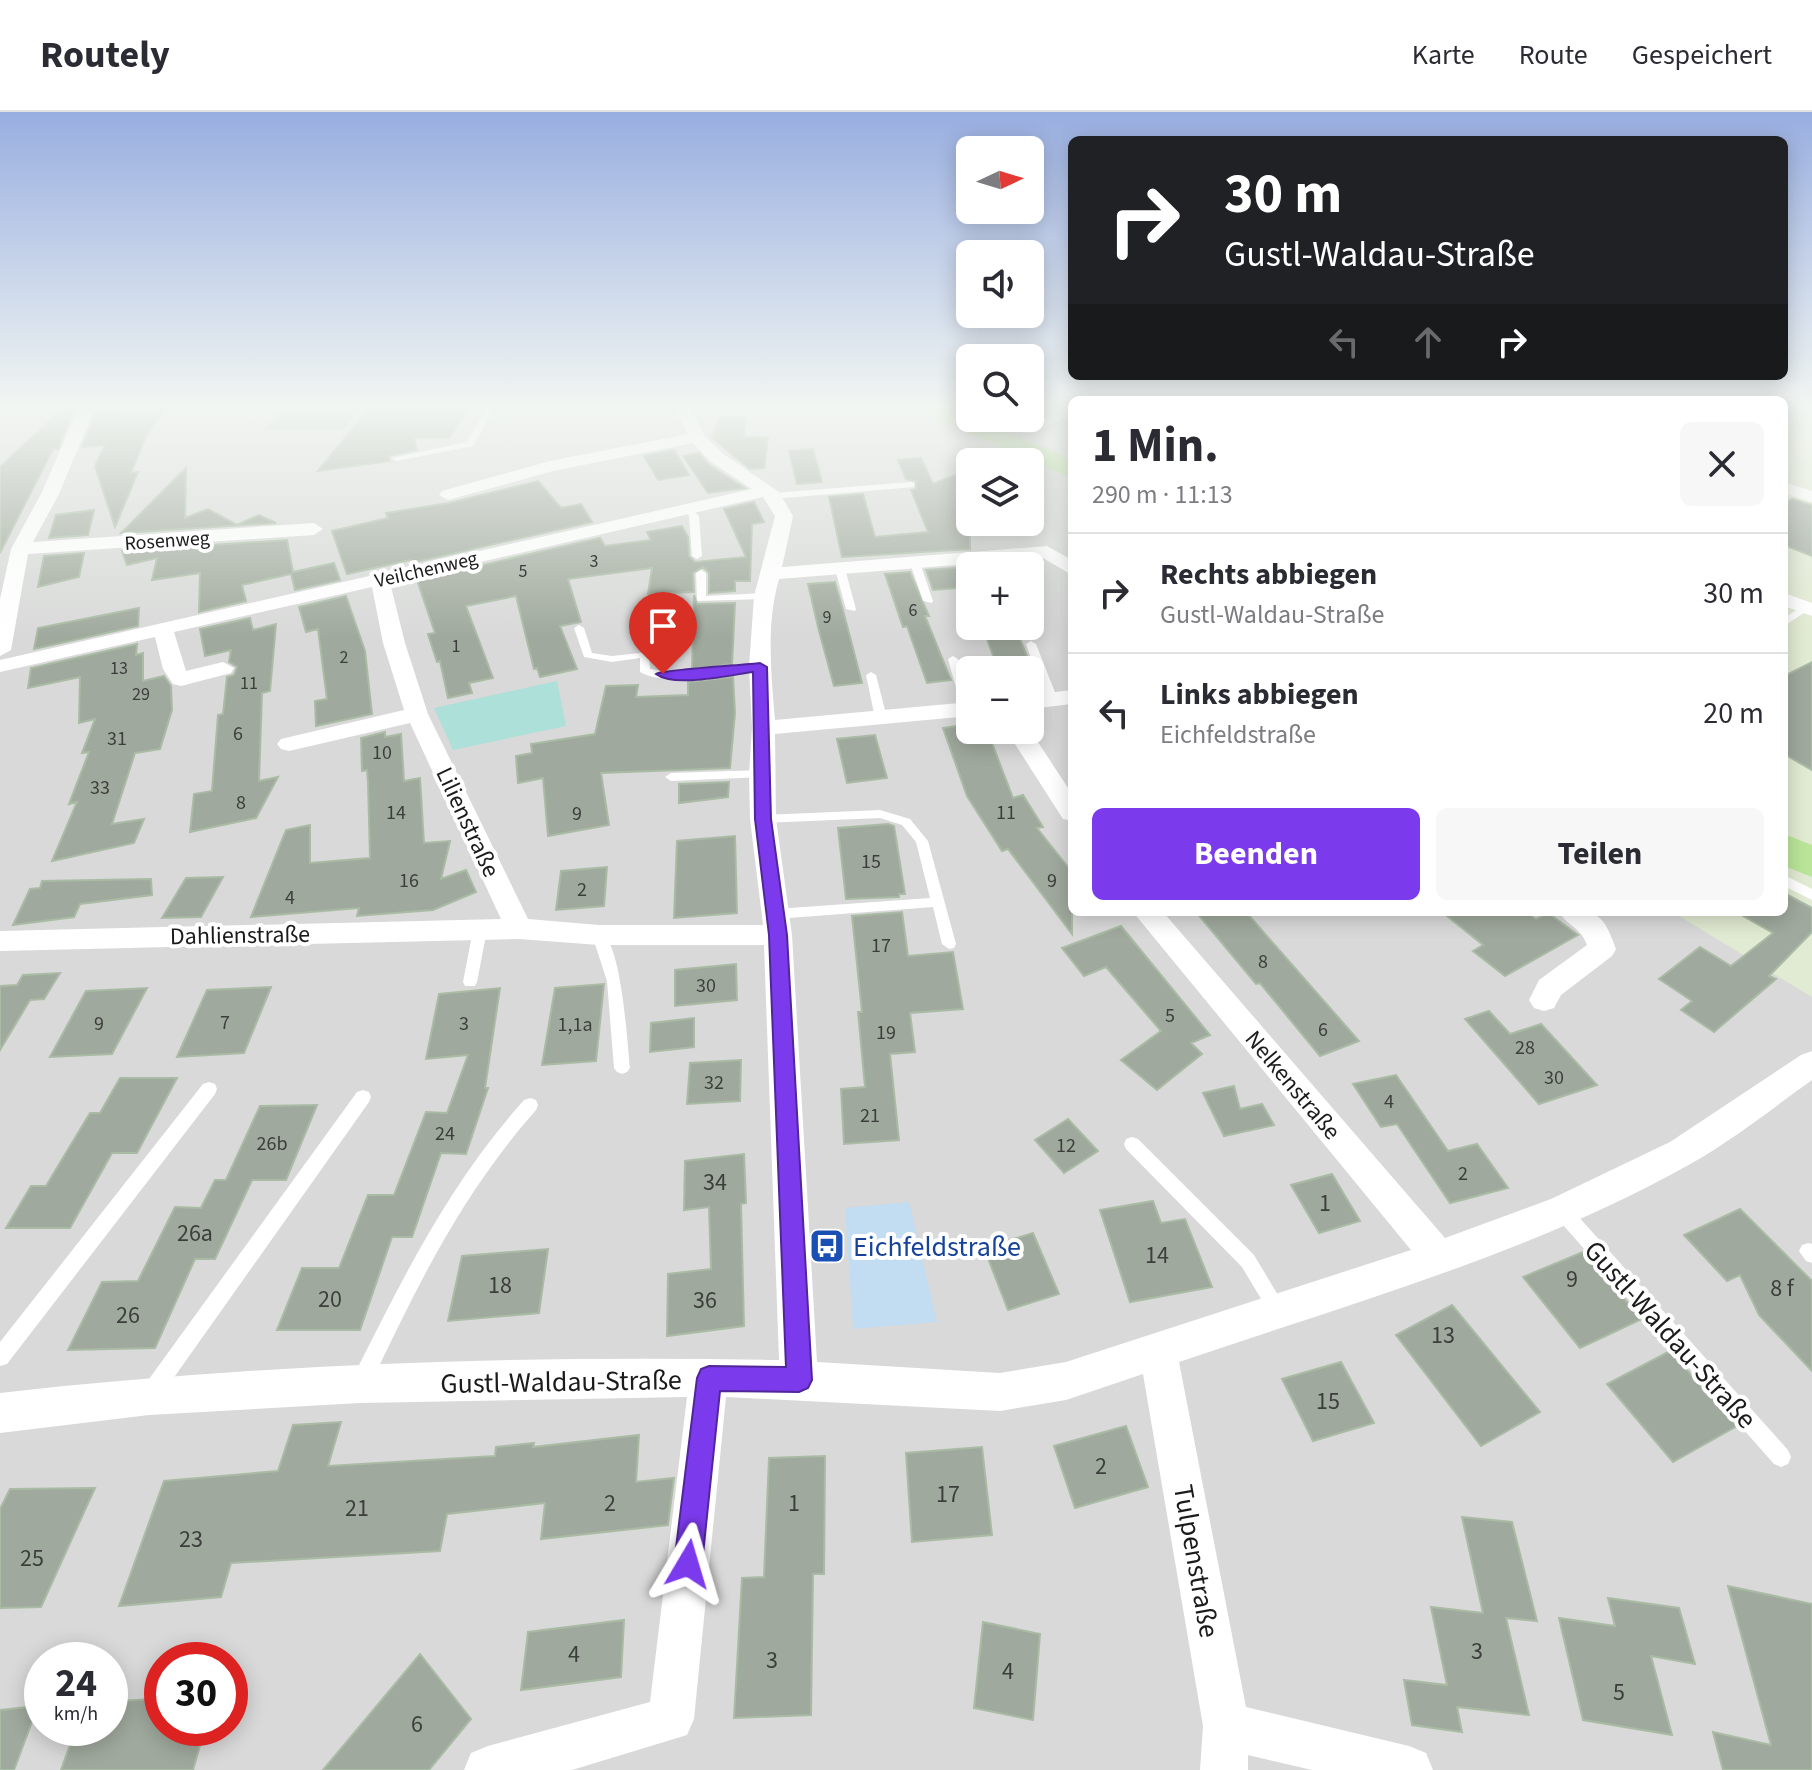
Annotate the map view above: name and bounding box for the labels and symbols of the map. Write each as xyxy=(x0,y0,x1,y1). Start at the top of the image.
north arrow xyxy=(956,136,1044,224)
street label: Rosenweg xyxy=(124,524,211,558)
street label: Veilchenweg xyxy=(372,545,480,595)
house number: 3 xyxy=(590,549,599,574)
house number: 5 xyxy=(519,559,528,584)
pin xyxy=(629,592,697,674)
house number: 6 xyxy=(909,598,918,623)
house number: 9 xyxy=(823,605,832,630)
house number: 1 xyxy=(452,634,460,659)
house number: 2 xyxy=(340,645,349,670)
house number: 13 xyxy=(110,656,128,681)
house number: 11 xyxy=(240,671,258,696)
house number: 29 xyxy=(132,682,150,707)
house number: 6 xyxy=(233,720,243,748)
house number: 31 xyxy=(107,725,127,753)
house number: 10 xyxy=(372,739,392,767)
street label: Lilienstraße xyxy=(427,761,508,883)
house number: 33 xyxy=(90,774,110,802)
house number: 8 xyxy=(236,789,246,817)
house number: 14 xyxy=(386,799,406,827)
house number: 11 xyxy=(996,799,1016,827)
house number: 9 xyxy=(572,800,582,828)
house number: 15 xyxy=(861,848,881,876)
house number: 16 xyxy=(399,867,419,895)
house number: 9 xyxy=(1047,867,1057,895)
house number: 2 xyxy=(577,876,587,904)
house number: 4 xyxy=(285,884,295,912)
street label: Dahlienstraße xyxy=(170,917,310,954)
house number: 17 xyxy=(871,932,891,960)
house number: 8 xyxy=(1258,948,1268,976)
house number: 30 xyxy=(696,972,716,1000)
house number: 5 xyxy=(1165,1002,1175,1030)
house number: 7 xyxy=(220,1009,230,1037)
house number: 9 xyxy=(94,1010,104,1038)
house number: 3 xyxy=(459,1010,469,1038)
house number: 1,1a xyxy=(558,1011,592,1039)
house number: 6 xyxy=(1318,1016,1328,1044)
house number: 19 xyxy=(876,1019,896,1047)
street label: Nelkenstraße xyxy=(1236,1023,1349,1148)
house number: 28 xyxy=(1515,1034,1535,1062)
house number: 30 xyxy=(1544,1064,1564,1092)
house number: 32 xyxy=(704,1069,724,1097)
house number: 4 xyxy=(1384,1088,1394,1116)
house number: 21 xyxy=(860,1102,880,1130)
house number: 24 xyxy=(435,1120,455,1148)
house number: 26b xyxy=(257,1130,287,1158)
house number: 12 xyxy=(1056,1132,1076,1160)
house number: 2 xyxy=(1458,1160,1468,1188)
house number: 34 xyxy=(703,1165,727,1200)
house number: 1 xyxy=(1319,1186,1331,1221)
house number: 26a xyxy=(177,1216,213,1251)
bus stop icon: Eichfeldstraße xyxy=(808,1227,846,1265)
place label: Eichfeldstraße xyxy=(853,1227,1021,1267)
street label: Gustl-Waldau-Straße xyxy=(1575,1232,1766,1438)
house number: 14 xyxy=(1145,1238,1169,1273)
house number: 9 xyxy=(1566,1262,1578,1297)
house number: 18 xyxy=(488,1268,512,1303)
house number: 8 f xyxy=(1770,1271,1795,1306)
house number: 20 xyxy=(318,1282,342,1317)
house number: 36 xyxy=(693,1283,717,1318)
house number: 26 xyxy=(116,1298,140,1333)
house number: 13 xyxy=(1431,1318,1455,1353)
street label: Gustl-Waldau-Straße xyxy=(440,1360,682,1404)
house number: 15 xyxy=(1316,1384,1340,1419)
house number: 2 xyxy=(1095,1449,1107,1484)
house number: 17 xyxy=(936,1477,960,1512)
street label: Tulpenstraße xyxy=(1163,1482,1229,1641)
house number: 2 xyxy=(604,1486,616,1521)
house number: 1 xyxy=(788,1486,800,1521)
house number: 21 xyxy=(345,1491,369,1526)
house number: 23 xyxy=(179,1522,203,1557)
position arrow xyxy=(646,1522,730,1606)
house number: 25 xyxy=(20,1541,44,1576)
house number: 3 xyxy=(1471,1634,1483,1669)
house number: 4 xyxy=(568,1637,580,1672)
speed limit sign: 30 xyxy=(144,1642,248,1746)
house number: 3 xyxy=(766,1643,778,1678)
house number: 4 xyxy=(1002,1654,1014,1689)
house number: 5 xyxy=(1613,1675,1625,1710)
house number: 6 xyxy=(411,1707,423,1742)

